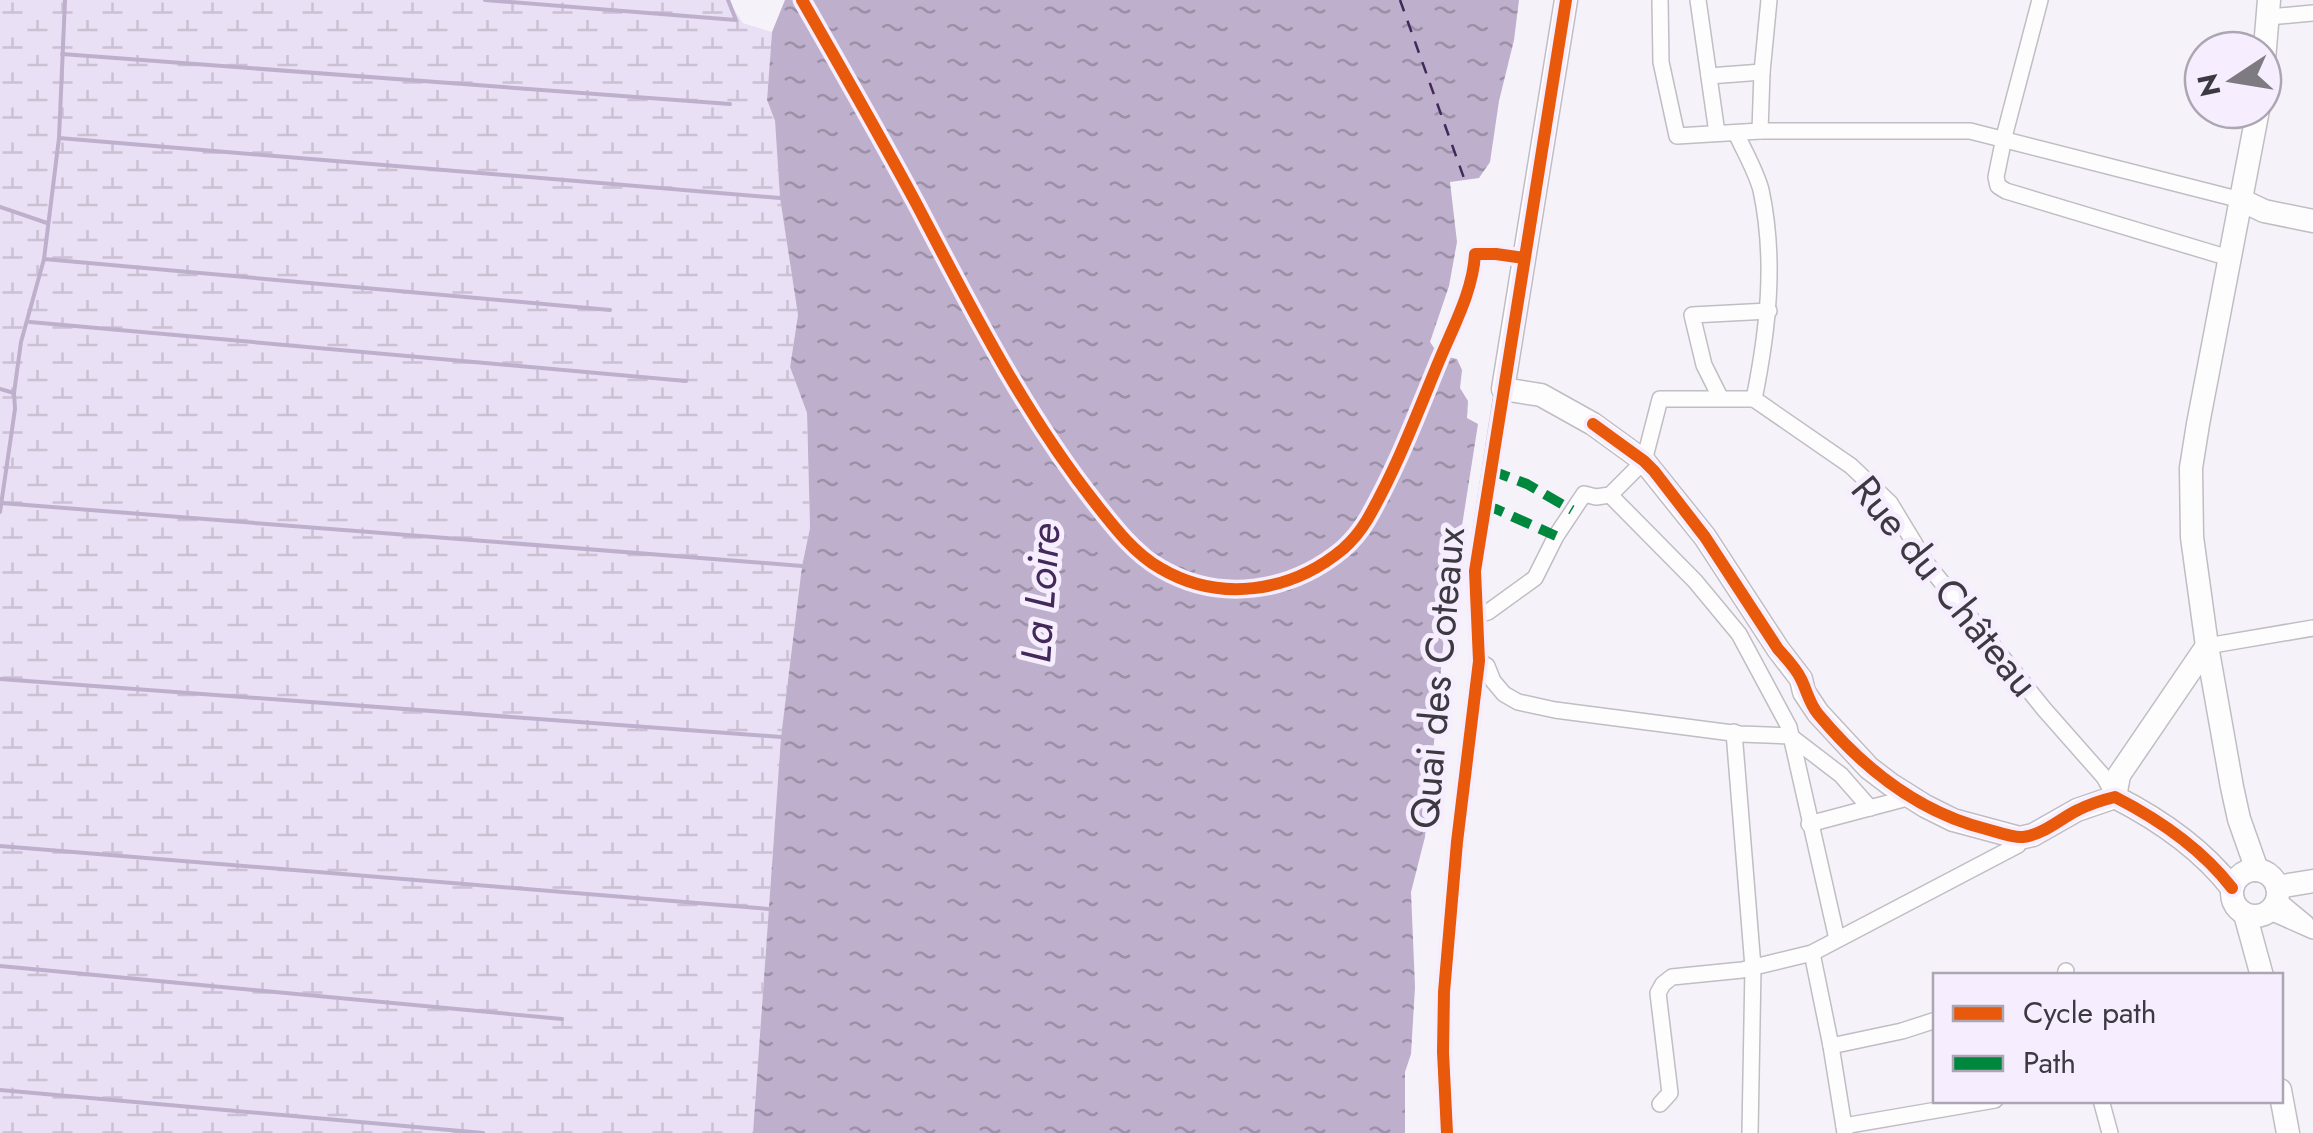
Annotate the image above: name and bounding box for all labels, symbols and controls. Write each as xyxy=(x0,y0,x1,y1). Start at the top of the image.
north arrow xyxy=(2183,30,2283,130)
text: N xyxy=(2187,70,2231,100)
street label: Rue du Château xyxy=(1837,463,2053,709)
water label: La Loire xyxy=(1005,521,1076,665)
street label: Quai des Coteaux xyxy=(1395,525,1479,831)
legend xyxy=(1933,973,2283,1103)
text: Cycle path xyxy=(2023,991,2156,1034)
text: Path xyxy=(2023,1041,2076,1084)

